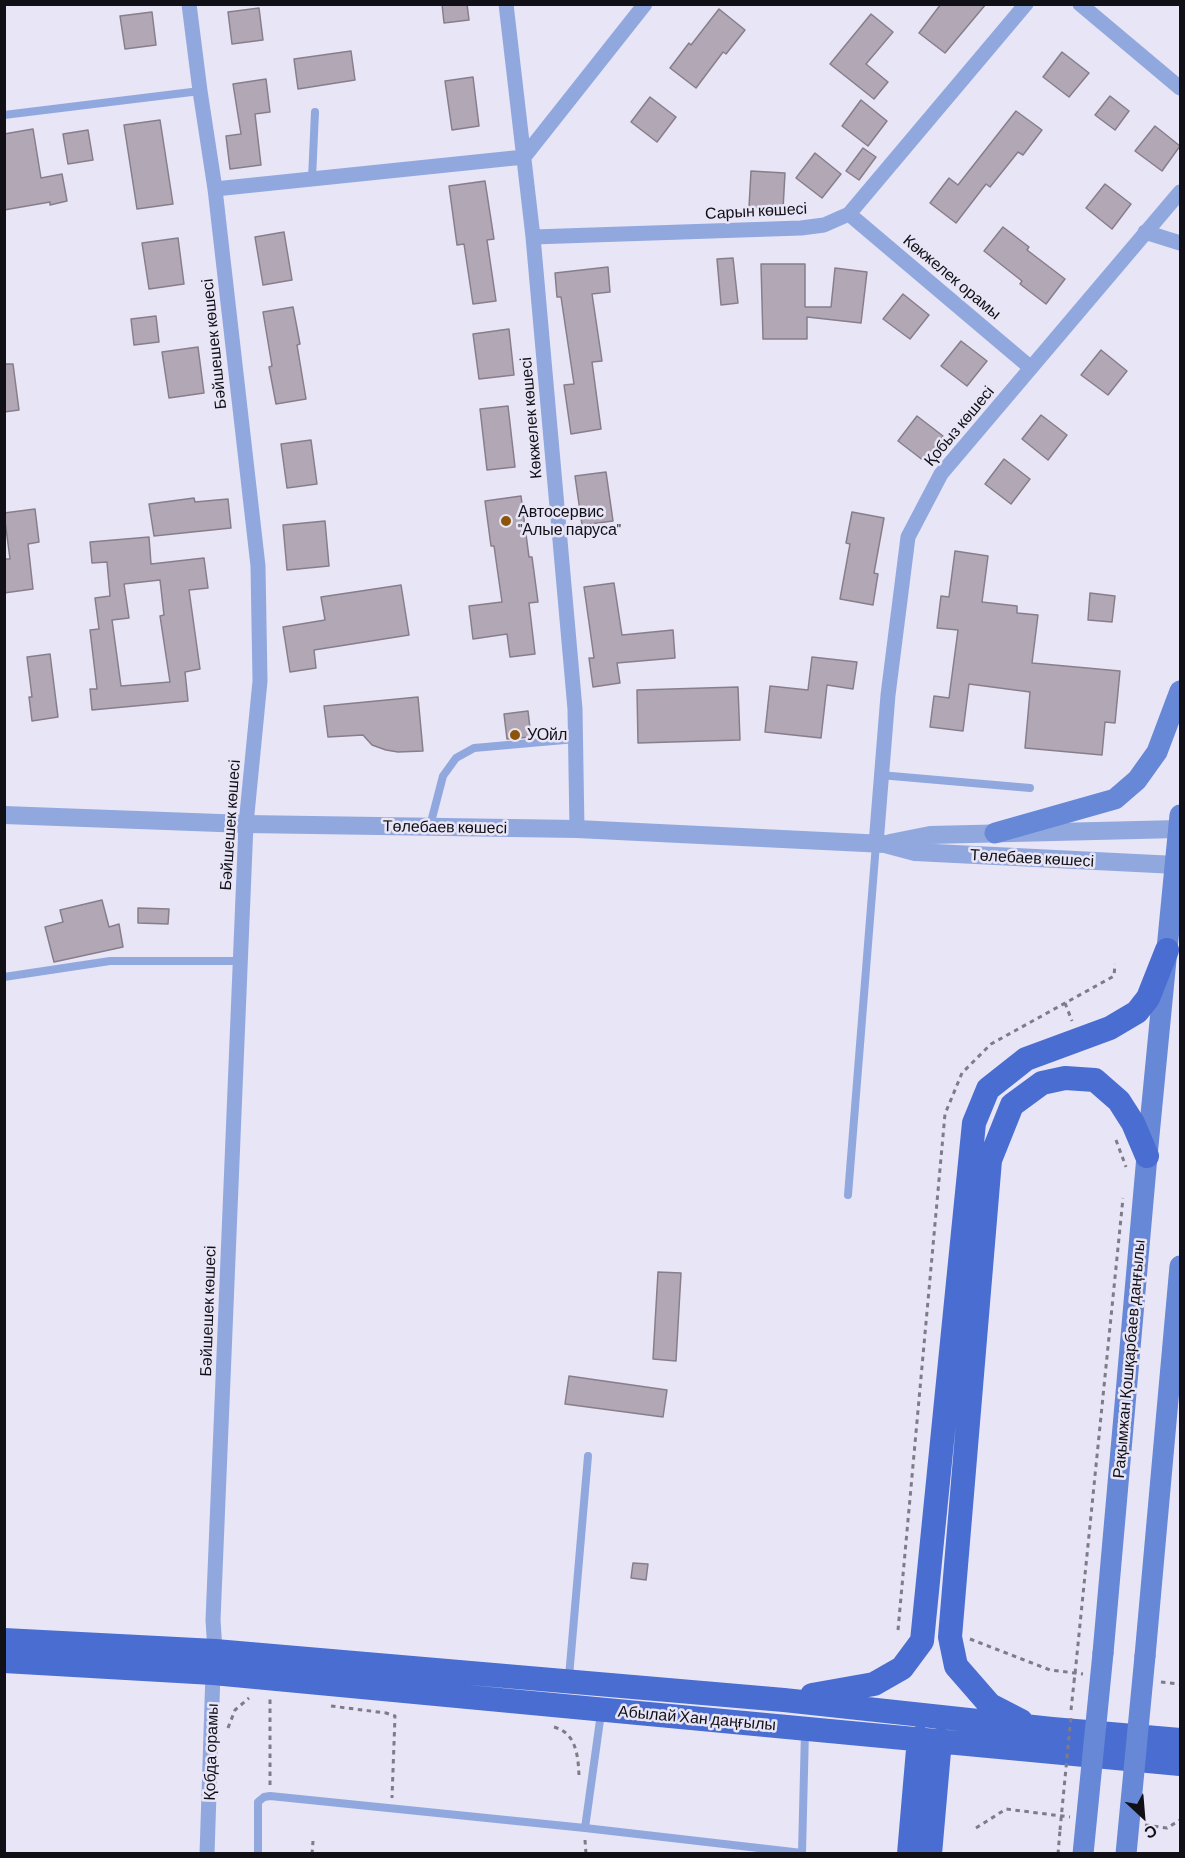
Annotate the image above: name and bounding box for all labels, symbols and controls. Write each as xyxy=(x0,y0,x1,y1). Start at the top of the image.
street label: Сарын көшесі xyxy=(704,199,808,223)
street label: Көкжелек орамы xyxy=(899,230,1005,324)
street label: Бәйшешек көшесі xyxy=(198,278,230,410)
street label: Көкжелек көшесі xyxy=(516,356,546,480)
street label: Қобыз көшесі xyxy=(920,382,998,470)
place label: Автосервис "Алые паруса" xyxy=(518,502,621,540)
marker: Автосервис "Алые паруса" xyxy=(499,514,513,528)
place label: УОйл xyxy=(527,725,567,745)
marker: УОйл xyxy=(508,728,522,742)
street label: Бәйшешек көшесі xyxy=(216,759,244,891)
street label: Төлебаев көшесі xyxy=(383,816,507,838)
street label: Төлебаев көшесі xyxy=(969,845,1095,871)
street label: Рақымжан Қошқарбаев даңғылы xyxy=(1109,1239,1149,1479)
street label: Бәйшешек көшесі xyxy=(196,1245,220,1377)
street label: Абылай Хан даңғылы xyxy=(617,1702,777,1734)
street label: Қобда орамы xyxy=(200,1703,222,1801)
north arrow xyxy=(1113,1786,1173,1846)
text: С xyxy=(1142,1822,1160,1844)

